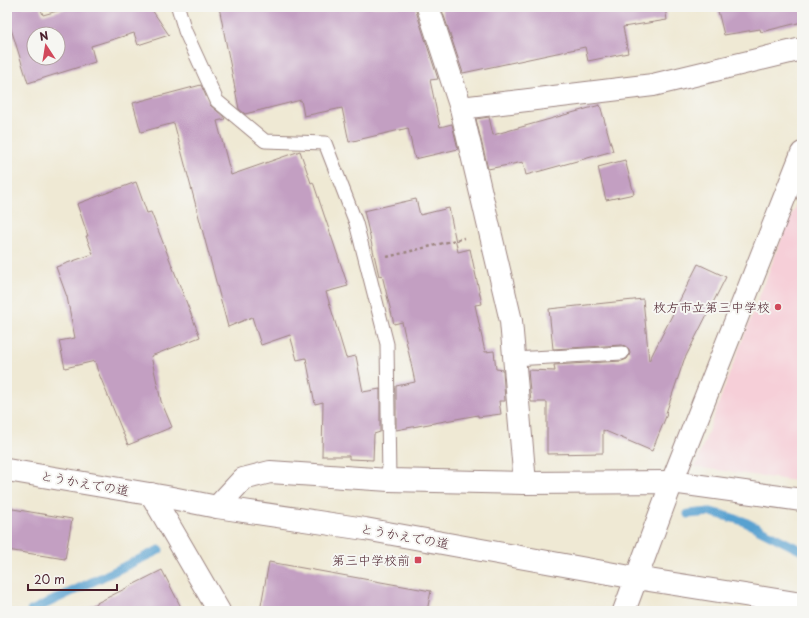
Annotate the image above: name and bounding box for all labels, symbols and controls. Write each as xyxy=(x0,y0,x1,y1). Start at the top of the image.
north arrow xyxy=(26,26,66,66)
text: N xyxy=(38,26,50,45)
place label: 枚方市立第三中学校 xyxy=(653,297,770,316)
marker: 枚方市立第三中学校 xyxy=(773,302,783,312)
street label: とうかえでの道 xyxy=(39,465,131,500)
street label: とうかえでの道 xyxy=(359,518,451,553)
place label: 第三中学校前 xyxy=(332,550,410,569)
marker: 第三中学校前 xyxy=(413,555,423,565)
scale bar xyxy=(28,566,117,592)
text: 20 m xyxy=(34,570,65,588)

